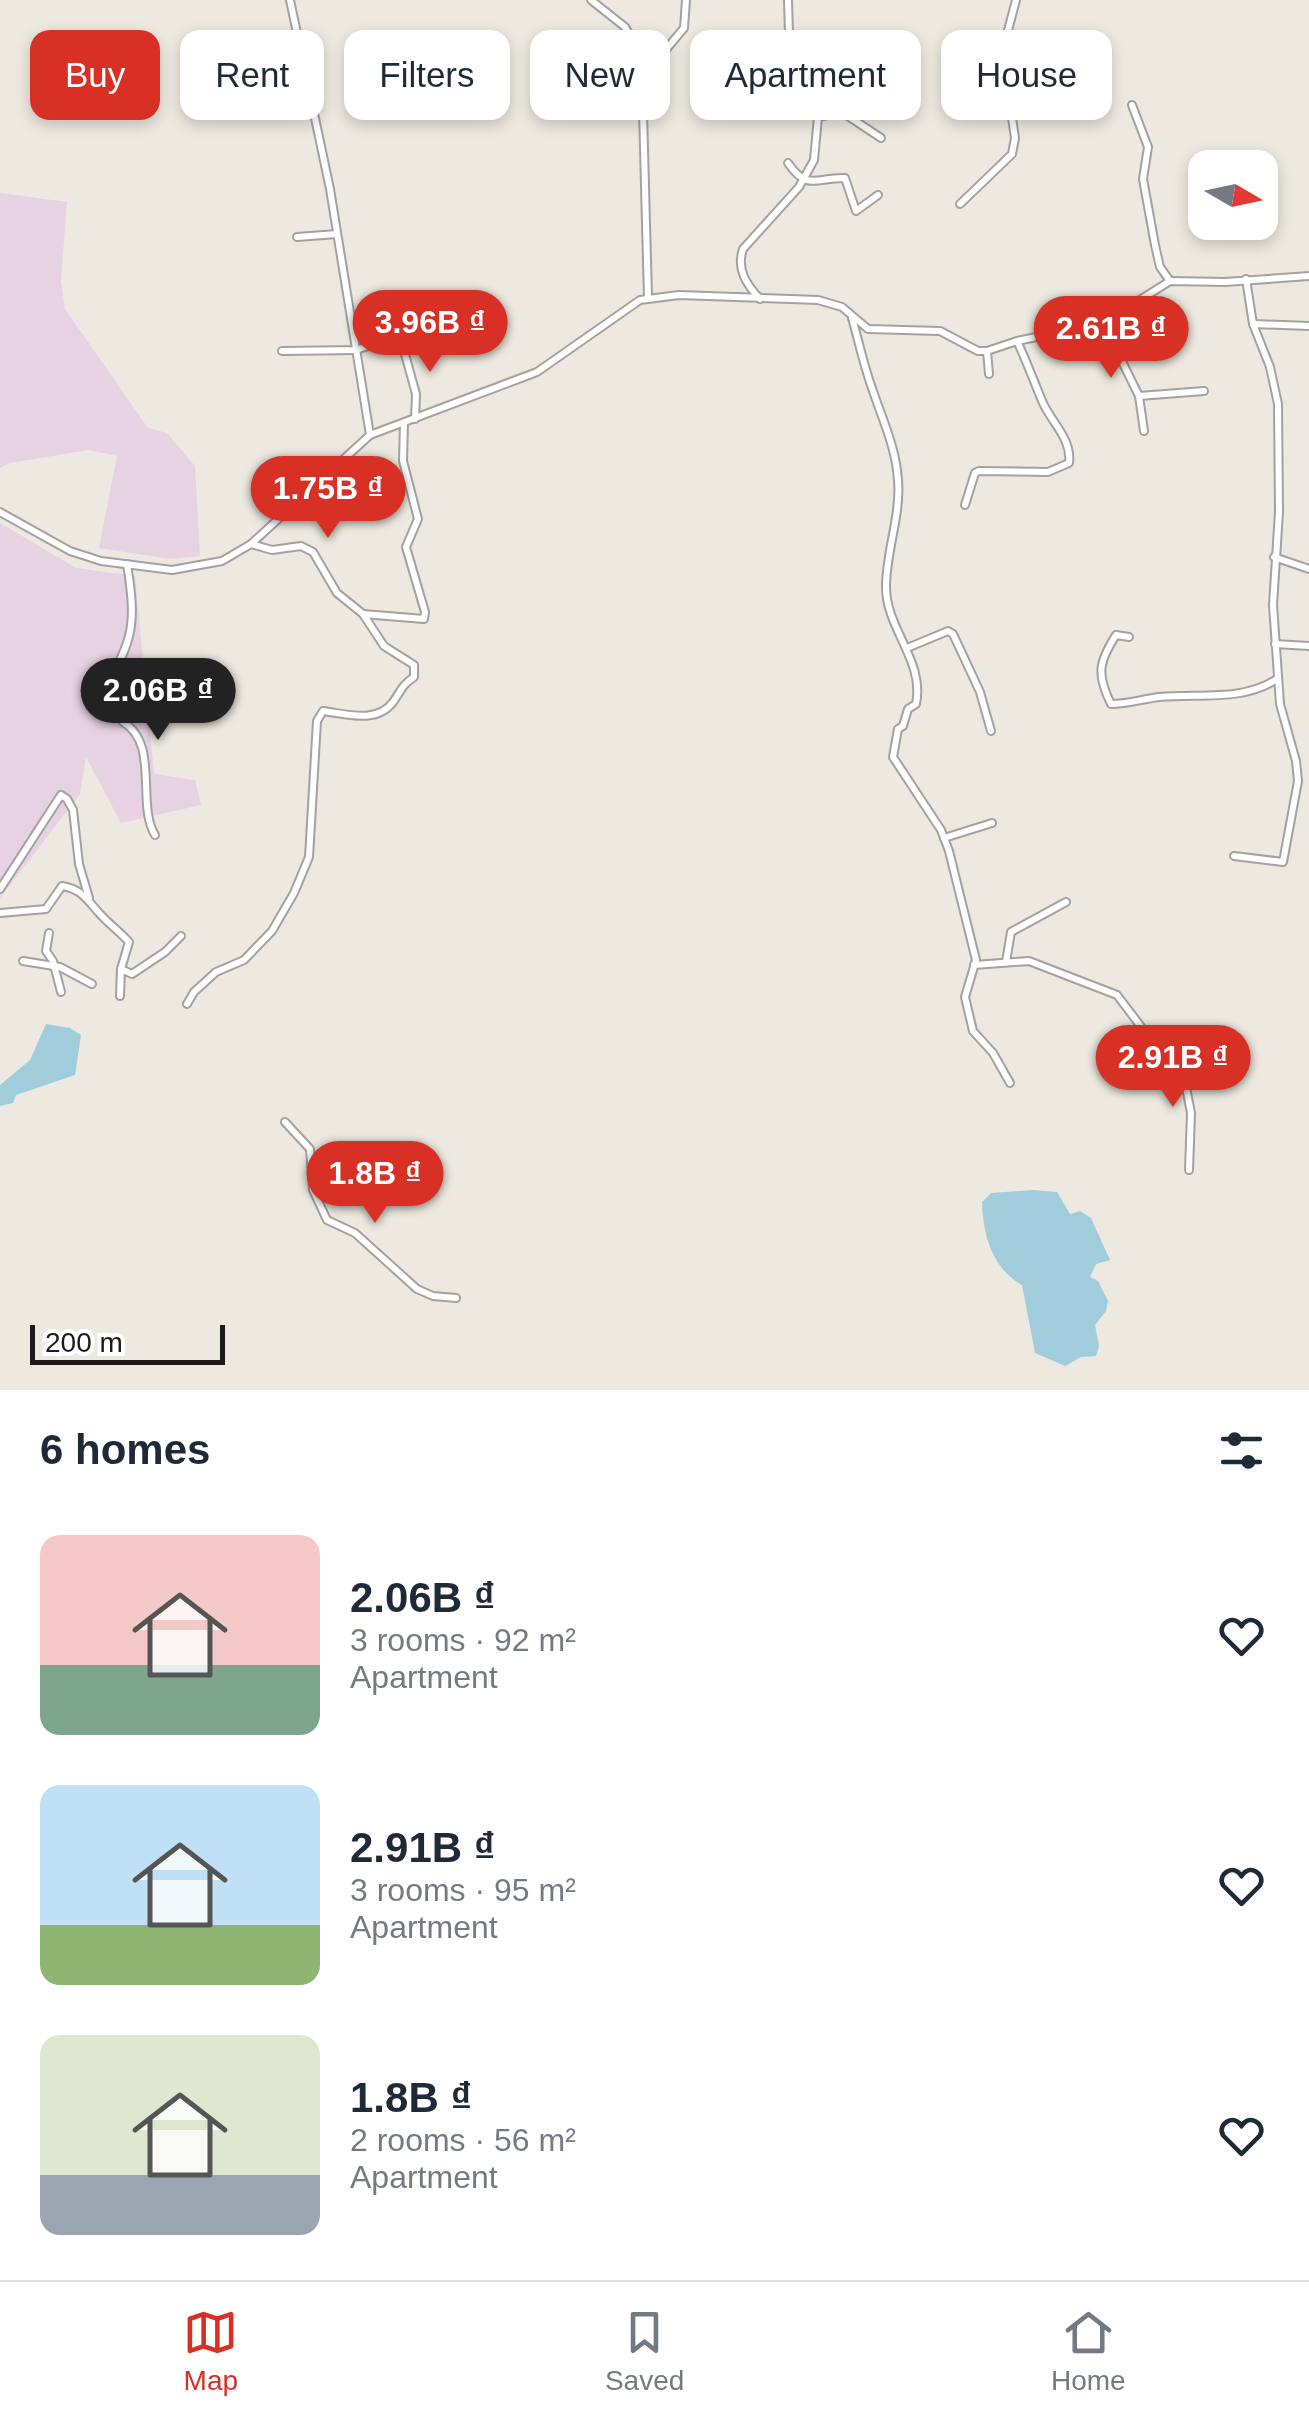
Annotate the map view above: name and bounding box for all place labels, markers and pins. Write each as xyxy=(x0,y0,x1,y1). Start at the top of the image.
pin: 3.96B ₫ xyxy=(338,290,522,375)
pin: 2.61B ₫ xyxy=(1019,296,1203,381)
pin: 1.75B ₫ xyxy=(236,456,420,541)
pin: 2.06B ₫ xyxy=(66,658,250,743)
pin: 2.91B ₫ xyxy=(1081,1025,1265,1110)
pin: 1.8B ₫ xyxy=(294,1141,456,1226)

